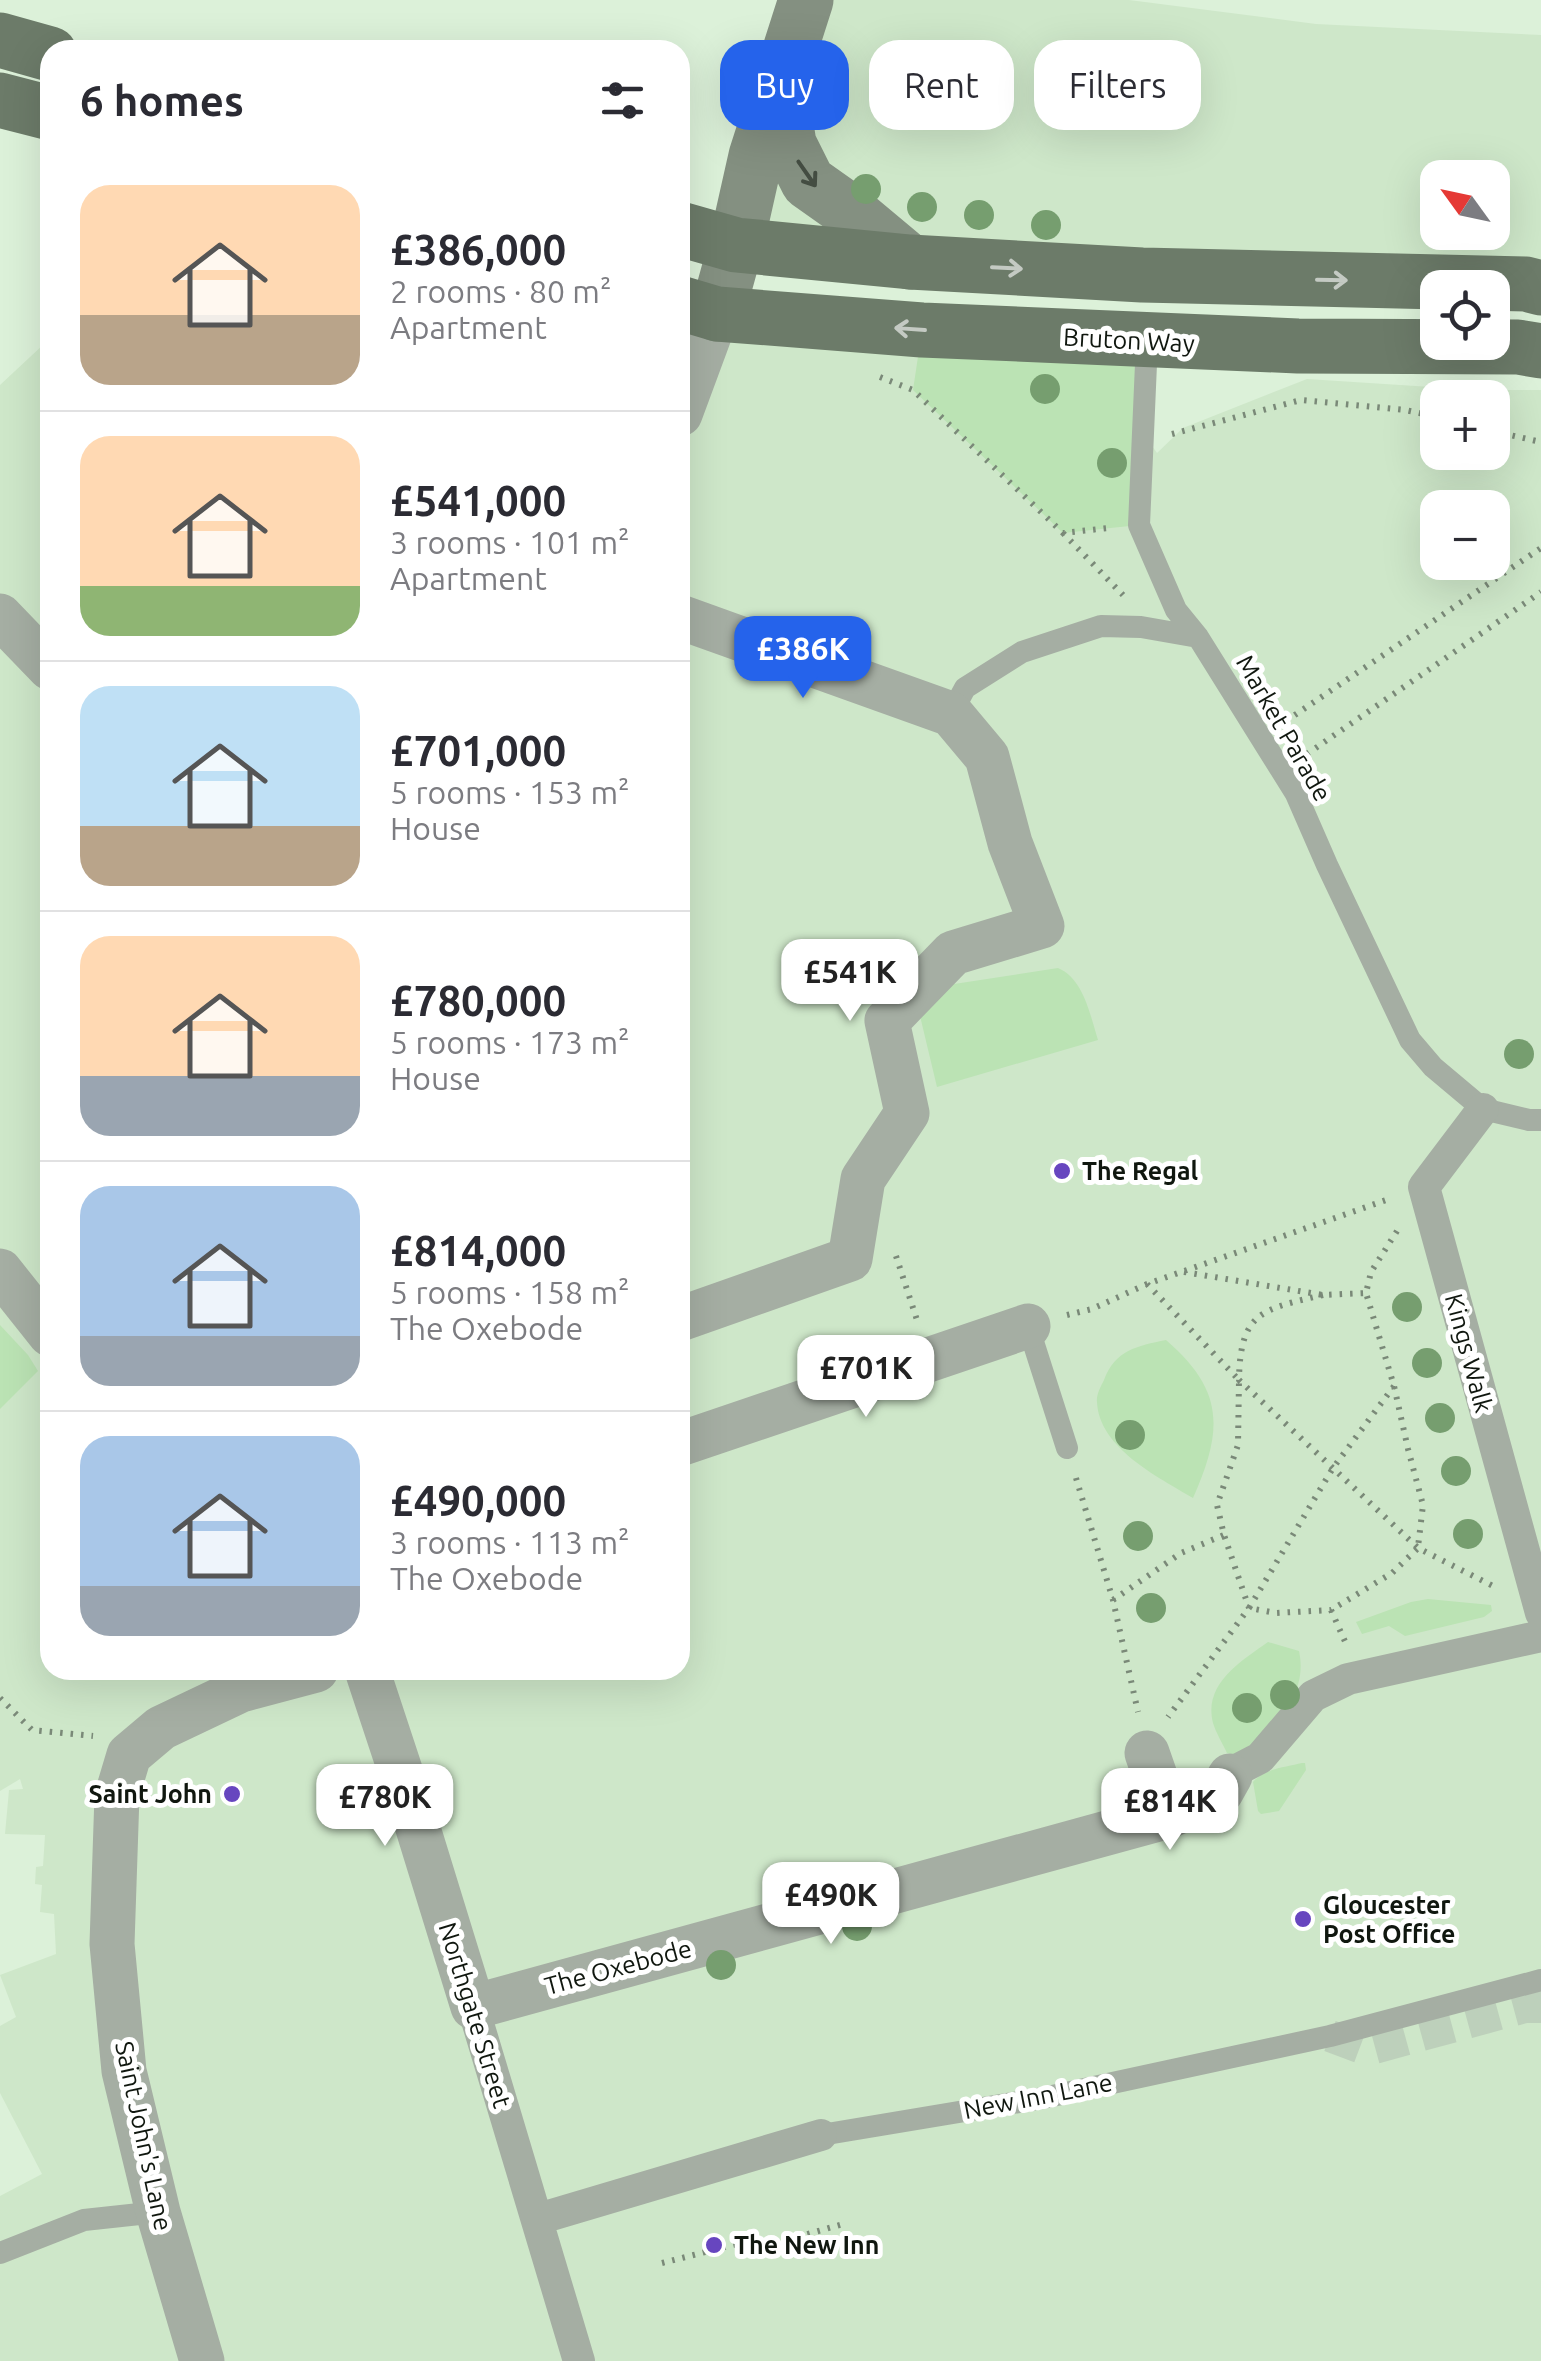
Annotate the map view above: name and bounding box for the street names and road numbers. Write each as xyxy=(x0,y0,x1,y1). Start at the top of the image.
street label: Bruton Way xyxy=(1063,323,1195,357)
street label: Market Parade xyxy=(1231,650,1337,806)
street label: Kings Walk xyxy=(1440,1291,1498,1416)
street label: Northgate Street xyxy=(433,1919,517,2111)
street label: The Oxebode xyxy=(541,1934,695,2000)
street label: Saint John's Lane xyxy=(110,2039,178,2233)
street label: New Inn Lane xyxy=(961,2068,1115,2124)

